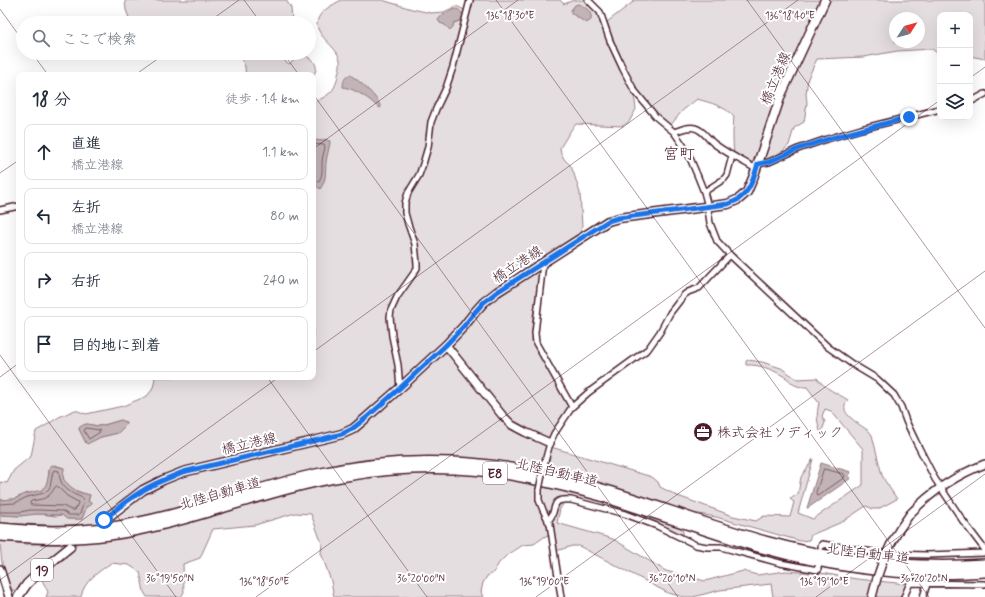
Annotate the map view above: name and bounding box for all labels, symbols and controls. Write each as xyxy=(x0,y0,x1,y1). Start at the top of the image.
text: 136°18'30"E xyxy=(486,9,534,23)
text: 136°18'40"E xyxy=(765,9,815,23)
north arrow xyxy=(889,12,925,48)
map controls xyxy=(937,12,973,120)
button: + xyxy=(937,12,973,48)
search box xyxy=(16,16,316,60)
icon: search xyxy=(30,27,52,49)
text: ここで検索 xyxy=(62,30,137,50)
button: − xyxy=(937,48,973,84)
street label: 橋立港線 xyxy=(757,49,795,108)
button: layers xyxy=(937,84,973,120)
text: 18 分 xyxy=(32,89,71,111)
text: 徒歩 · 1.4 km xyxy=(225,91,300,108)
route end xyxy=(900,108,918,126)
text: 直進 xyxy=(71,134,101,154)
icon: ahead xyxy=(33,141,55,163)
text: 1.1 km xyxy=(262,144,299,161)
district label: 宮町 xyxy=(663,144,695,165)
text: 橋立港線 xyxy=(71,157,123,174)
text: 左折 xyxy=(71,198,101,218)
icon: left xyxy=(33,205,55,227)
text: 80 m xyxy=(270,208,299,225)
text: 橋立港線 xyxy=(71,221,123,238)
street label: 橋立港線 xyxy=(489,242,546,288)
icon: right xyxy=(33,269,55,291)
text: 右折 xyxy=(71,272,101,292)
text: 240 m xyxy=(263,272,299,289)
icon: arrive xyxy=(33,333,55,355)
text: 目的地に到着 xyxy=(71,336,161,356)
office icon: 株式会社ソディック xyxy=(692,421,714,443)
place label: 株式会社ソディック xyxy=(717,424,843,442)
street label: 橋立港線 xyxy=(220,429,279,459)
street label: 北陸自動車道 xyxy=(514,455,600,491)
road number: E8 xyxy=(483,462,507,484)
street label: 北陸自動車道 xyxy=(177,474,263,514)
route start xyxy=(95,511,113,529)
street label: 北陸自動車道 xyxy=(825,540,911,568)
road number: 19 xyxy=(31,559,53,581)
text: 36°19'50"N xyxy=(146,572,194,586)
text: 36°20'00"N xyxy=(397,572,445,586)
text: 36°20'10"N xyxy=(649,572,696,586)
text: 36°20'20"N xyxy=(900,572,948,586)
text: 136°18'50"E xyxy=(239,575,289,589)
text: 136°19'00"E xyxy=(519,575,569,589)
text: 136°19'10"E xyxy=(799,575,849,589)

